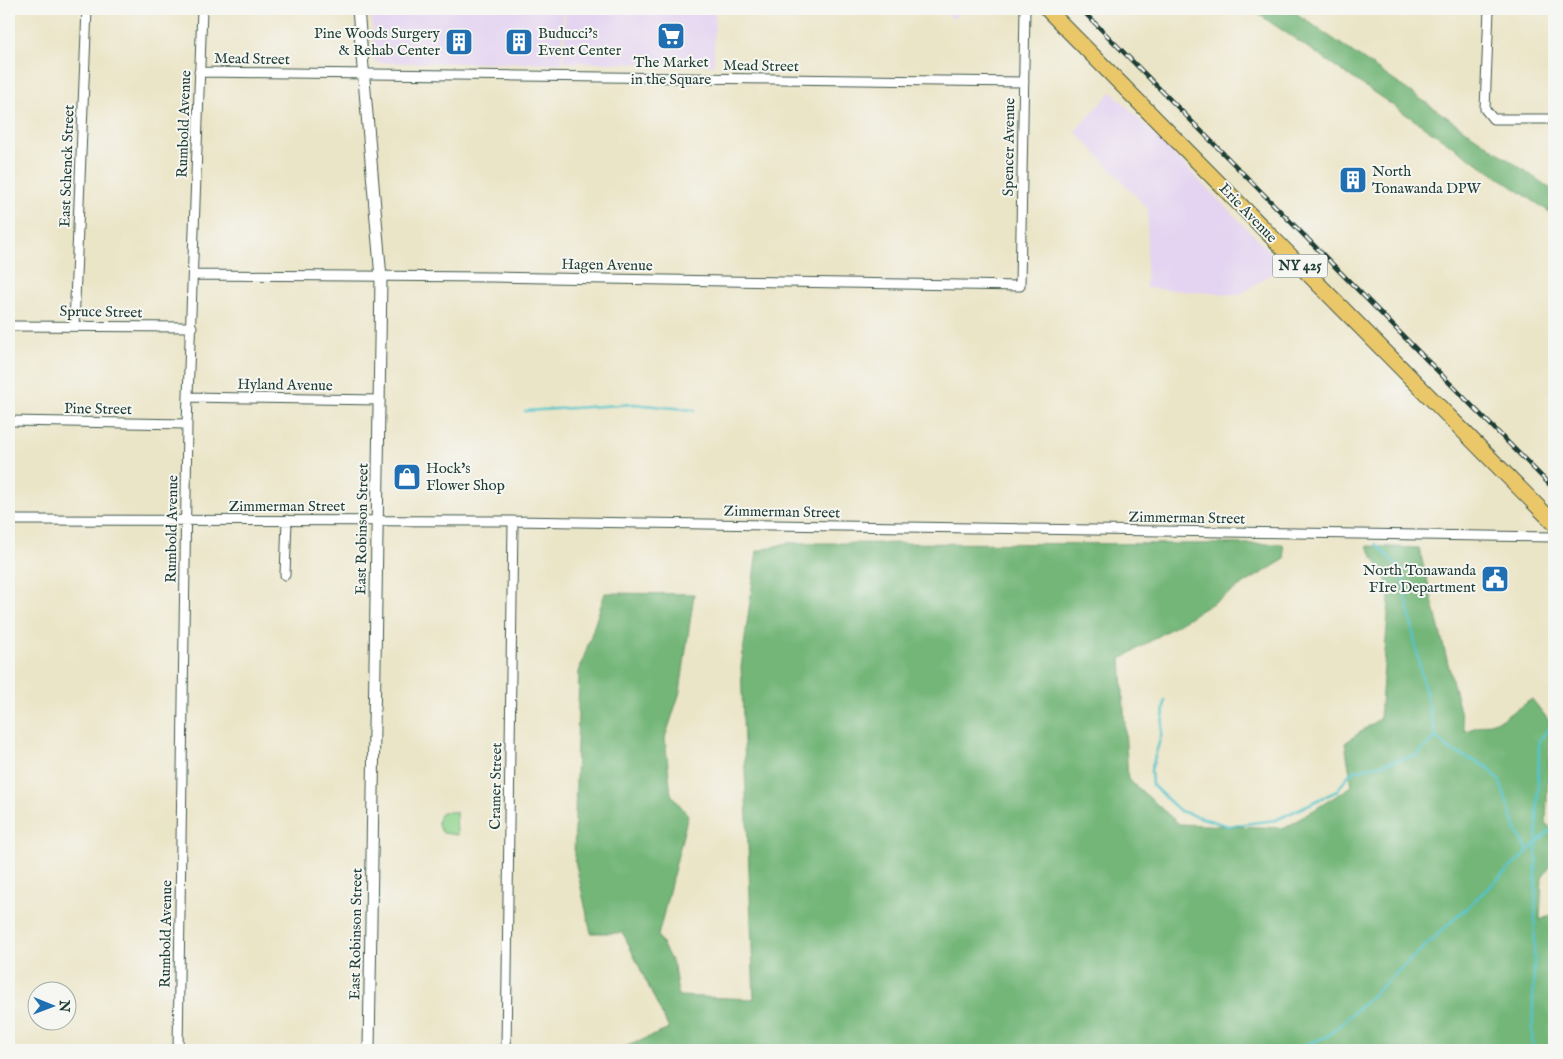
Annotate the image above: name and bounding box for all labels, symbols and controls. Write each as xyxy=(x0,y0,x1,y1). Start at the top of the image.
supermarket icon: The Market in the Square xyxy=(656,21,686,51)
place label: Pine Woods Surgery & Rehab Center xyxy=(314,24,441,60)
place label: Buducci's Event Center xyxy=(538,24,622,60)
building icon: Pine Woods Surgery & Rehab Center xyxy=(444,27,474,57)
building icon: Buducci's Event Center xyxy=(504,27,534,57)
street label: Mead Street xyxy=(214,49,290,69)
place label: The Market in the Square xyxy=(631,53,711,89)
street label: Mead Street xyxy=(723,56,799,76)
street label: Rumbold Avenue xyxy=(173,70,195,178)
street label: Spencer Avenue xyxy=(999,97,1019,196)
street label: East Schenck Street xyxy=(55,104,79,228)
place label: North Tonawanda DPW xyxy=(1372,162,1482,198)
building icon: North Tonawanda DPW xyxy=(1338,165,1368,195)
street label: Erie Avenue xyxy=(1215,179,1281,247)
street label: Hagen Avenue xyxy=(561,255,653,275)
road number: NY 425 xyxy=(1272,255,1328,278)
street label: Spruce Street xyxy=(59,302,143,322)
street label: Hyland Avenue xyxy=(237,375,333,395)
street label: Pine Street xyxy=(64,399,132,419)
place label: Hock's Flower Shop xyxy=(426,459,505,495)
shop icon: Hock's Flower Shop xyxy=(392,462,422,492)
street label: East Robinson Street xyxy=(351,463,373,595)
street label: Rumbold Avenue xyxy=(162,475,182,583)
street label: Zimmerman Street xyxy=(229,497,345,516)
street label: Zimmerman Street xyxy=(724,501,840,523)
street label: Zimmerman Street xyxy=(1129,507,1245,529)
place label: North Tonawanda FIre Department xyxy=(1363,561,1477,597)
public building icon: North Tonawanda FIre Department xyxy=(1480,564,1510,594)
street label: Cramer Street xyxy=(486,742,506,830)
street label: East Robinson Street xyxy=(345,868,367,1000)
street label: Rumbold Avenue xyxy=(156,880,176,988)
north arrow xyxy=(28,982,78,1032)
text: N xyxy=(55,999,73,1012)

